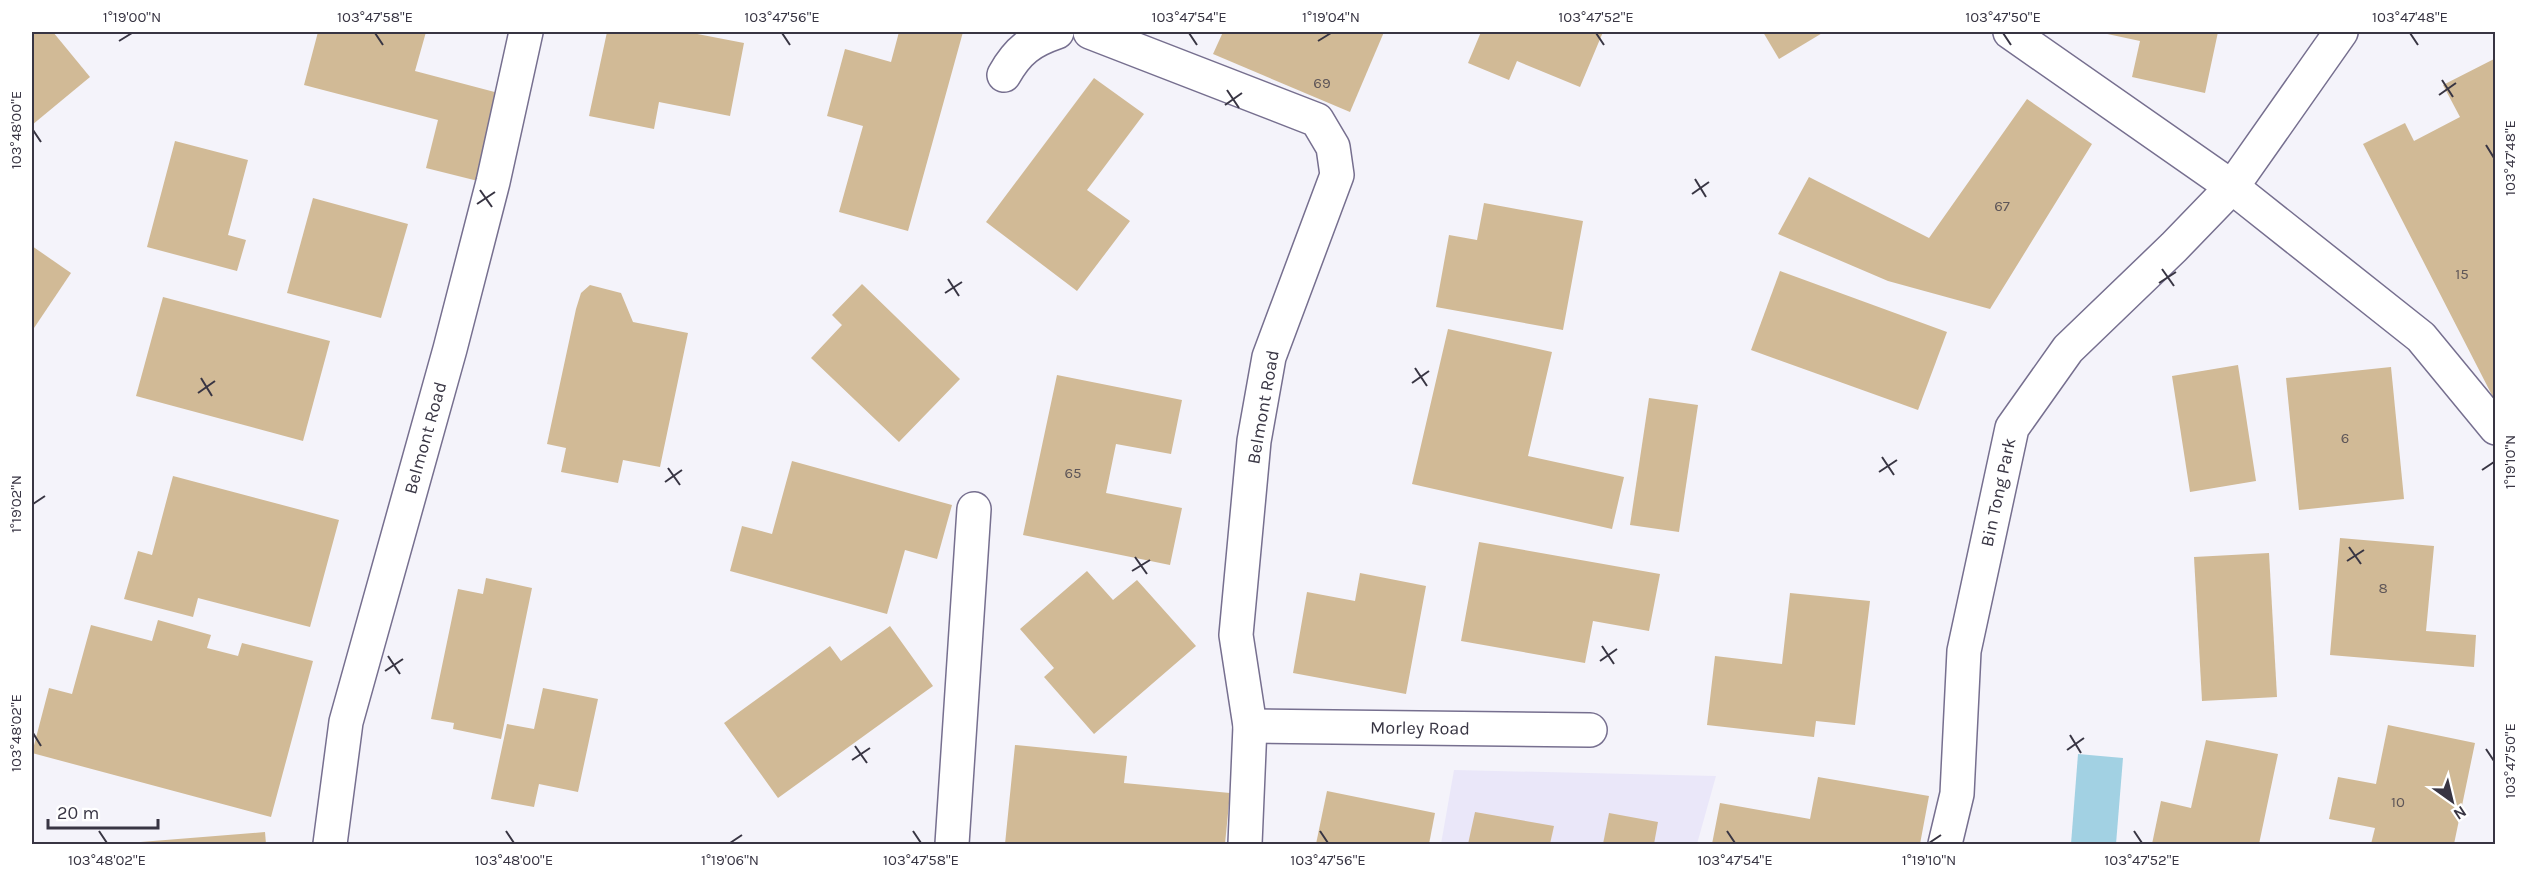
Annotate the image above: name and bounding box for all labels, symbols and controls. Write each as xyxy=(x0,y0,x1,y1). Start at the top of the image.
text: 1°19'00"N xyxy=(103,8,161,26)
text: 103°47'58"E xyxy=(337,8,413,26)
text: 103°47'56"E xyxy=(744,8,820,26)
text: 103°47'54"E xyxy=(1151,8,1227,26)
text: 1°19'04"N xyxy=(1302,8,1360,26)
text: 103°47'52"E xyxy=(1558,8,1634,26)
text: 103°47'50"E xyxy=(1965,8,2041,26)
text: 103°47'48"E xyxy=(2372,8,2448,26)
house number: 69 xyxy=(1313,74,1331,92)
text: 103°48'00"E xyxy=(7,91,25,169)
text: 103°47'48"E xyxy=(2501,120,2519,196)
house number: 67 xyxy=(1994,197,2010,215)
house number: 15 xyxy=(2455,265,2469,283)
street label: Belmont Road xyxy=(1242,348,1284,466)
street label: Belmont Road xyxy=(399,379,451,497)
house number: 6 xyxy=(2341,429,2349,447)
text: 1°19'10"N xyxy=(2501,435,2519,489)
street label: Bin Tong Park xyxy=(1976,436,2021,549)
house number: 65 xyxy=(1064,464,1082,482)
text: 1°19'02"N xyxy=(7,475,25,533)
house number: 8 xyxy=(2378,579,2388,597)
text: 103°48'02"E xyxy=(7,694,25,772)
street label: Morley Road xyxy=(1370,716,1470,740)
text: 103°47'50"E xyxy=(2501,723,2519,799)
north arrow xyxy=(2422,771,2482,831)
scale bar xyxy=(48,792,158,830)
house number: 10 xyxy=(2391,793,2405,811)
text: 20 m xyxy=(57,802,99,824)
text: N xyxy=(2450,802,2470,824)
text: 103°48'02"E xyxy=(68,851,146,869)
text: 103°48'00"E xyxy=(475,851,553,869)
text: 1°19'06"N xyxy=(701,851,759,869)
text: 103°47'58"E xyxy=(883,851,959,869)
text: 103°47'56"E xyxy=(1290,851,1366,869)
text: 103°47'54"E xyxy=(1697,851,1773,869)
text: 1°19'10"N xyxy=(1902,851,1956,869)
text: 103°47'52"E xyxy=(2104,851,2180,869)

